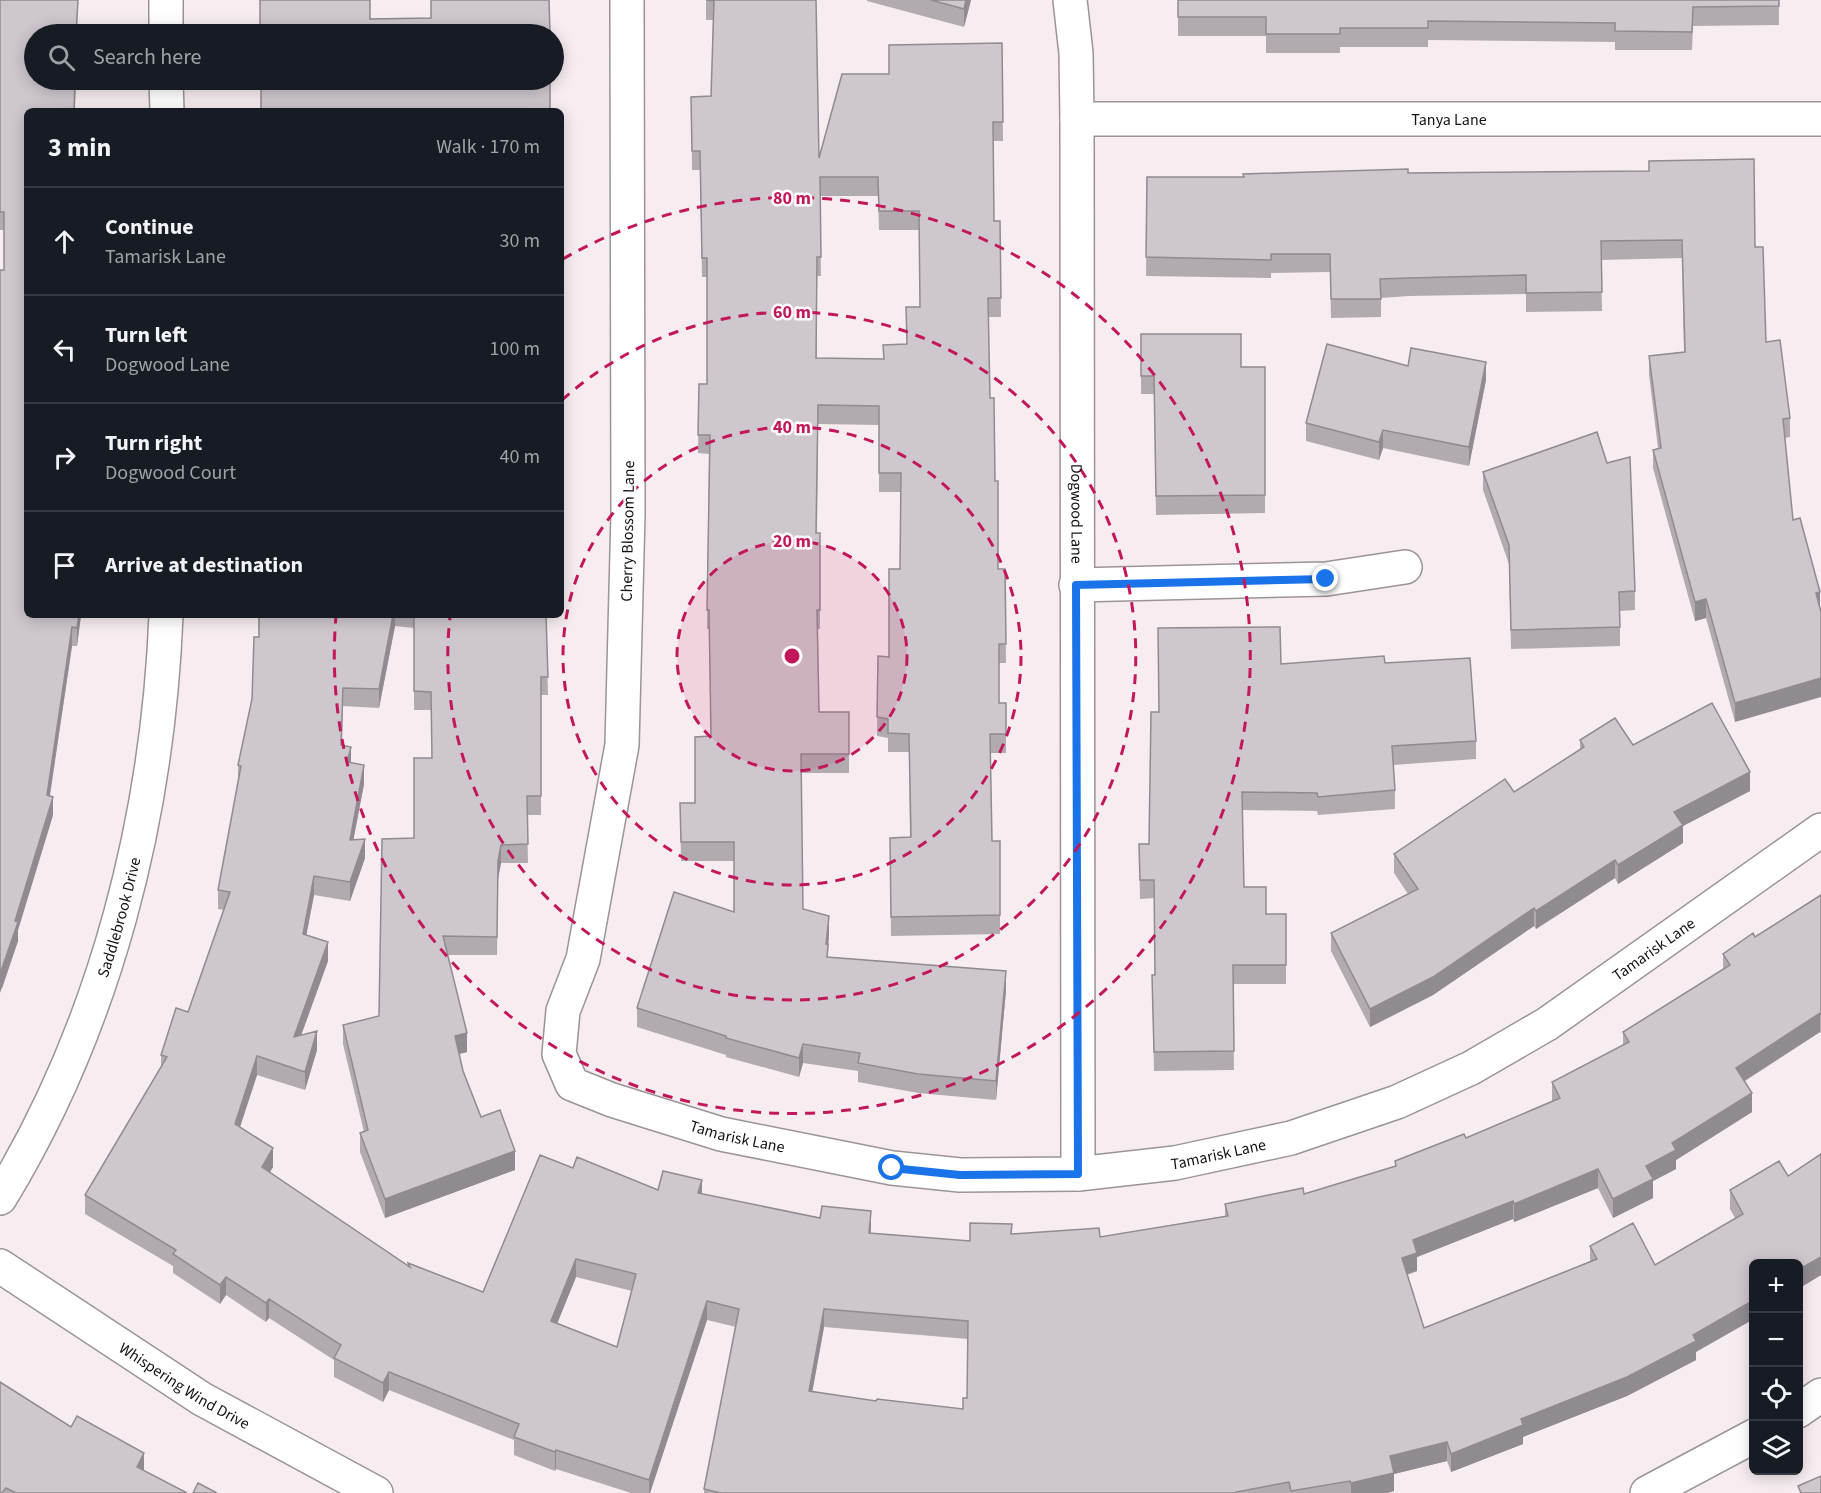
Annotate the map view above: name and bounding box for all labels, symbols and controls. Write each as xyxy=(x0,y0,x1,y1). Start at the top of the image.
search box xyxy=(24,24,564,90)
icon: search xyxy=(45,41,78,74)
text: Search here xyxy=(93,41,201,73)
street label: Tanya Lane xyxy=(1411,109,1487,131)
text: 3 min xyxy=(48,129,111,166)
text: Walk · 170 m xyxy=(436,133,540,161)
text: 80 m xyxy=(773,186,811,211)
text: Continue xyxy=(105,211,194,243)
icon: ahead xyxy=(48,225,81,258)
text: 30 m xyxy=(500,227,540,255)
text: Tamarisk Lane xyxy=(105,243,226,271)
text: 60 m xyxy=(773,300,811,325)
text: Turn left xyxy=(105,319,187,351)
icon: left xyxy=(48,333,81,366)
text: 100 m xyxy=(490,335,540,363)
text: Dogwood Lane xyxy=(105,351,230,379)
text: 40 m xyxy=(773,415,811,440)
text: Turn right xyxy=(105,427,202,459)
icon: right xyxy=(48,441,81,474)
text: 40 m xyxy=(500,443,540,471)
text: Dogwood Court xyxy=(105,459,236,487)
street label: Cherry Blossom Lane xyxy=(616,460,640,602)
street label: Dogwood Lane xyxy=(1065,464,1087,564)
text: 20 m xyxy=(773,529,811,554)
icon: arrive xyxy=(48,549,81,582)
text: Arrive at destination xyxy=(105,549,303,581)
route end xyxy=(1312,565,1338,591)
centre of rings xyxy=(782,646,802,666)
street label: Saddlebrook Drive xyxy=(92,855,146,980)
street label: Tamarisk Lane xyxy=(1608,913,1700,986)
street label: Tamarisk Lane xyxy=(687,1115,787,1158)
street label: Tamarisk Lane xyxy=(1170,1134,1268,1175)
route start xyxy=(878,1154,904,1180)
map controls xyxy=(1749,1259,1803,1475)
button: + xyxy=(1749,1259,1803,1313)
button: − xyxy=(1749,1313,1803,1367)
street label: Whispering Wind Drive xyxy=(114,1337,254,1435)
button: locate xyxy=(1749,1367,1803,1421)
button: layers xyxy=(1749,1421,1803,1475)

